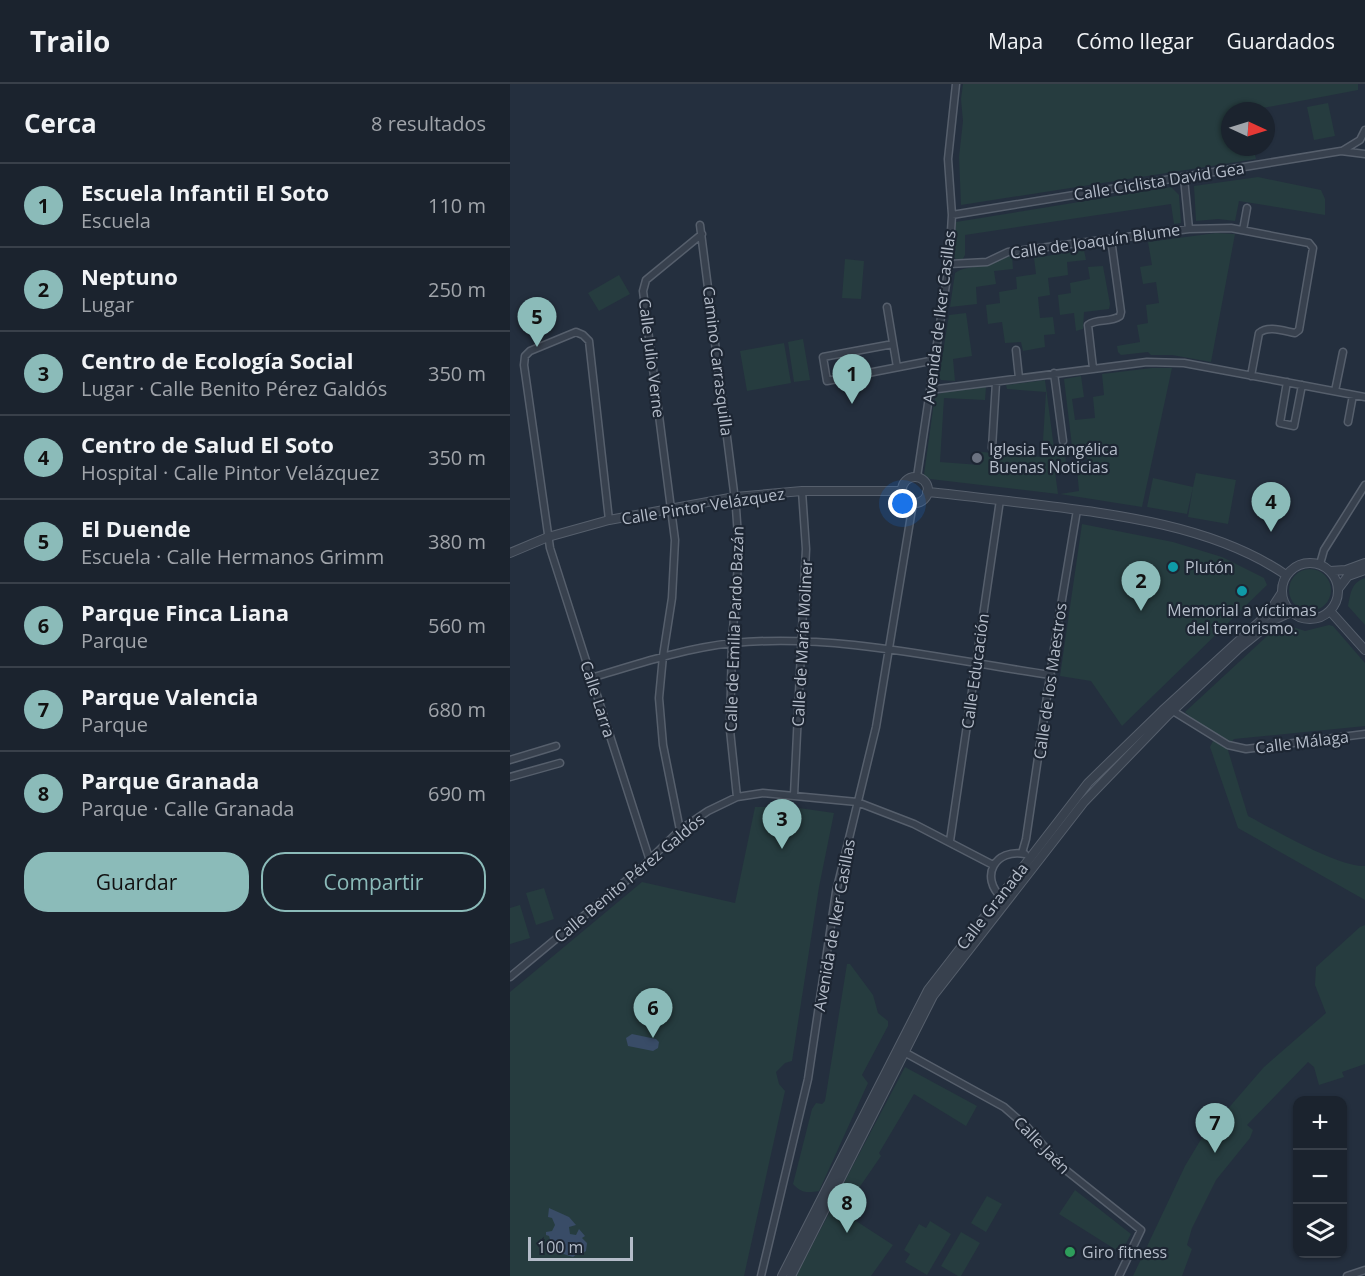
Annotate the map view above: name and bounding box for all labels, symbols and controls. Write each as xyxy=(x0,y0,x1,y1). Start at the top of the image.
text: Trailo xyxy=(30,22,110,60)
text: Mapa xyxy=(988,27,1043,55)
text: Cómo llegar xyxy=(1076,27,1194,55)
text: Guardados xyxy=(1227,27,1335,55)
north arrow xyxy=(1221,102,1275,156)
text: Cerca xyxy=(24,105,97,141)
text: 8 resultados xyxy=(371,110,486,137)
street label: Calle Ciclista David Gea xyxy=(1072,157,1246,205)
text: Escuela Infantil El Soto xyxy=(81,177,329,207)
text: 1 xyxy=(38,192,49,219)
text: 110 m xyxy=(428,192,486,219)
text: Escuela xyxy=(81,207,151,234)
street label: Calle de Joaquín Blume xyxy=(1009,218,1181,264)
street label: Avenida de Iker Casillas xyxy=(917,229,961,405)
text: Neptuno xyxy=(81,261,178,291)
text: 2 xyxy=(38,276,49,303)
text: 250 m xyxy=(428,276,486,303)
street label: Camino Carrasquilla xyxy=(698,285,738,437)
text: Lugar xyxy=(81,291,134,318)
street label: Calle Julio Verne xyxy=(634,297,670,419)
pin: 5 xyxy=(518,298,556,347)
text: Centro de Ecología Social xyxy=(81,345,354,375)
pin: 1 xyxy=(832,354,872,404)
text: 3 xyxy=(38,360,49,387)
text: 350 m xyxy=(428,360,486,387)
text: Lugar · Calle Benito Pérez Galdós xyxy=(81,375,387,402)
text: Centro de Salud El Soto xyxy=(81,429,334,459)
place label: Iglesia Evangélica Buenas Noticias xyxy=(989,438,1118,478)
text: 4 xyxy=(38,444,49,471)
text: 350 m xyxy=(428,444,486,471)
marker: Iglesia Evangélica Buenas Noticias xyxy=(970,451,984,465)
text: Hospital · Calle Pintor Velázquez xyxy=(81,459,379,486)
street label: Calle Pintor Velázquez xyxy=(620,482,786,530)
pin: 4 xyxy=(1252,482,1290,532)
your location xyxy=(888,489,917,518)
text: El Duende xyxy=(81,513,191,543)
street label: Calle de Emilia Pardo Bazán xyxy=(719,526,749,732)
text: 5 xyxy=(38,528,49,555)
text: 380 m xyxy=(428,528,486,555)
text: Escuela · Calle Hermanos Grimm xyxy=(81,543,384,570)
place label: Plutón xyxy=(1185,556,1234,578)
street label: Calle de María Moliner xyxy=(787,558,817,727)
marker: Plutón xyxy=(1166,560,1180,574)
pin: 2 xyxy=(1122,562,1160,611)
marker: Memorial a víctimas del terrorismo. xyxy=(1235,584,1249,598)
text: Parque Finca Liana xyxy=(81,597,289,627)
place label: Memorial a víctimas del terrorismo. xyxy=(1167,599,1317,639)
street label: Calle de los Maestros xyxy=(1028,601,1072,761)
text: 6 xyxy=(38,612,49,639)
text: 560 m xyxy=(428,612,486,639)
street label: Calle Educación xyxy=(956,612,994,730)
text: Parque xyxy=(81,627,148,654)
street label: Calle Larra xyxy=(575,658,621,740)
text: Parque Valencia xyxy=(81,681,258,711)
text: 7 xyxy=(38,696,49,723)
text: 680 m xyxy=(428,696,486,723)
text: Parque xyxy=(81,711,148,738)
street label: Calle Málaga xyxy=(1254,725,1350,759)
text: Parque Granada xyxy=(81,765,259,795)
text: 8 xyxy=(38,780,49,807)
text: 690 m xyxy=(428,780,486,807)
text: Parque · Calle Granada xyxy=(81,795,295,822)
pin: 3 xyxy=(762,800,802,849)
street label: Calle Benito Pérez Galdós xyxy=(549,808,709,948)
street label: Avenida de Iker Casillas xyxy=(808,837,860,1013)
button: Guardar xyxy=(24,852,249,912)
button: Compartir xyxy=(261,852,486,912)
street label: Calle Granada xyxy=(951,858,1033,954)
pin: 6 xyxy=(634,988,672,1038)
map controls xyxy=(1293,1096,1347,1258)
button: + xyxy=(1293,1096,1347,1150)
pin: 7 xyxy=(1196,1104,1234,1153)
street label: Calle Jaén xyxy=(1009,1111,1075,1179)
button: − xyxy=(1293,1150,1347,1204)
pin: 8 xyxy=(828,1184,866,1233)
button: layers xyxy=(1293,1204,1347,1258)
scale bar xyxy=(528,1234,633,1262)
text: 100 m xyxy=(537,1236,583,1258)
place label: Giro fitness xyxy=(1082,1241,1167,1263)
marker: Giro fitness xyxy=(1063,1245,1077,1259)

